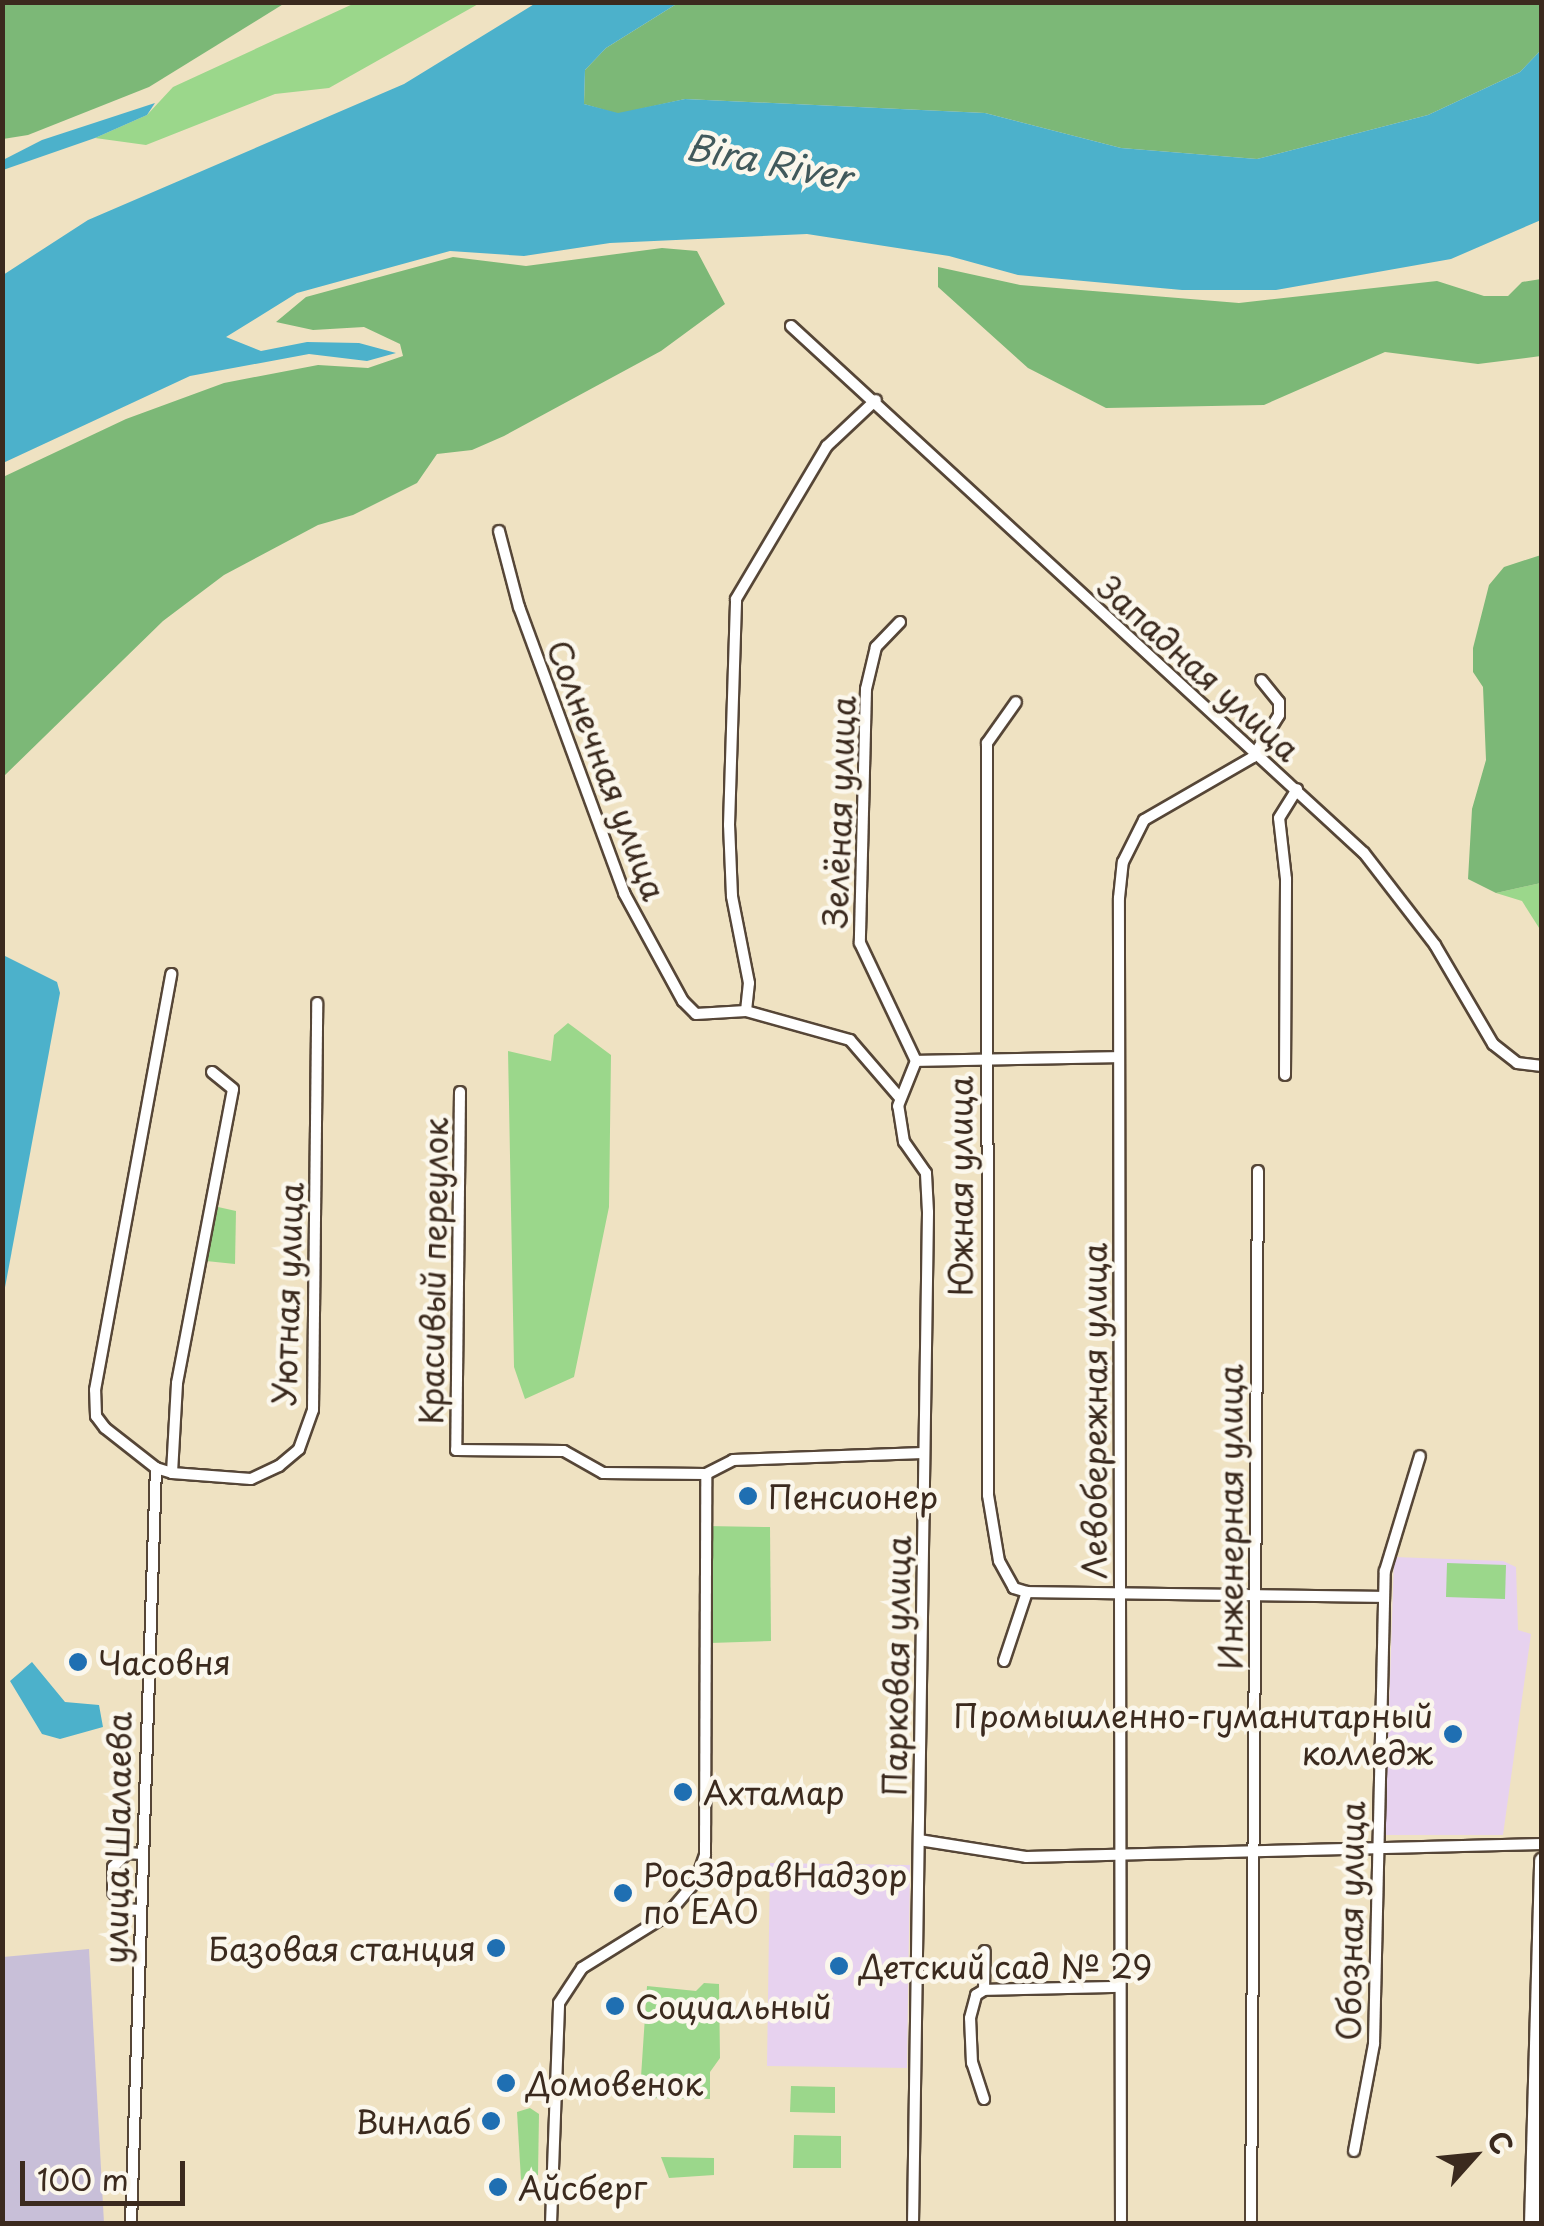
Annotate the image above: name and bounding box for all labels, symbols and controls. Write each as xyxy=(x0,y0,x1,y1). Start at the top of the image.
water label: Bira River xyxy=(682,124,856,198)
street label: Западная улица xyxy=(1090,567,1308,769)
street label: Солнечная улица xyxy=(539,634,675,906)
street label: Зелёная улица xyxy=(816,694,862,930)
street label: Южная улица xyxy=(941,1075,979,1297)
street label: Красивый переулок xyxy=(411,1118,455,1424)
street label: Уютная улица xyxy=(264,1181,310,1407)
street label: Левобережная улица xyxy=(1075,1242,1113,1580)
street label: Инженерная улица xyxy=(1211,1363,1249,1671)
place label: Пенсионер xyxy=(768,1477,938,1515)
marker: Пенсионер xyxy=(737,1485,759,1507)
street label: Парковая улица xyxy=(875,1535,917,1797)
place label: Часовня xyxy=(98,1643,231,1681)
marker: Часовня xyxy=(67,1651,89,1673)
place label: Промышленно-гуманитарный колледж xyxy=(954,1697,1433,1772)
street label: улица Шалаева xyxy=(96,1711,138,1965)
marker: Промышленно-гуманитарный колледж xyxy=(1442,1723,1464,1745)
place label: Ахтамар xyxy=(703,1773,845,1811)
marker: Ахтамар xyxy=(672,1781,694,1803)
street label: Обозная улица xyxy=(1329,1800,1371,2042)
place label: РосЗдравНадзор по ЕАО xyxy=(643,1856,907,1931)
marker: РосЗдравНадзор по ЕАО xyxy=(612,1882,634,1904)
place label: Базовая станция xyxy=(209,1929,476,1967)
marker: Базовая станция xyxy=(485,1937,507,1959)
place label: Детский сад № 29 xyxy=(859,1947,1153,1985)
marker: Детский сад № 29 xyxy=(828,1955,850,1977)
place label: Социальный xyxy=(635,1987,832,2025)
marker: Социальный xyxy=(604,1995,626,2017)
place label: Домовенок xyxy=(526,2064,703,2102)
marker: Домовенок xyxy=(495,2072,517,2094)
place label: Винлаб xyxy=(355,2102,471,2140)
north arrow xyxy=(1424,2106,1524,2206)
marker: Винлаб xyxy=(480,2110,502,2132)
text: С xyxy=(1477,2123,1525,2161)
scale bar xyxy=(25,2141,190,2203)
text: 100 m xyxy=(37,2156,129,2201)
place label: Айсберг xyxy=(518,2168,647,2206)
marker: Айсберг xyxy=(487,2176,509,2198)

